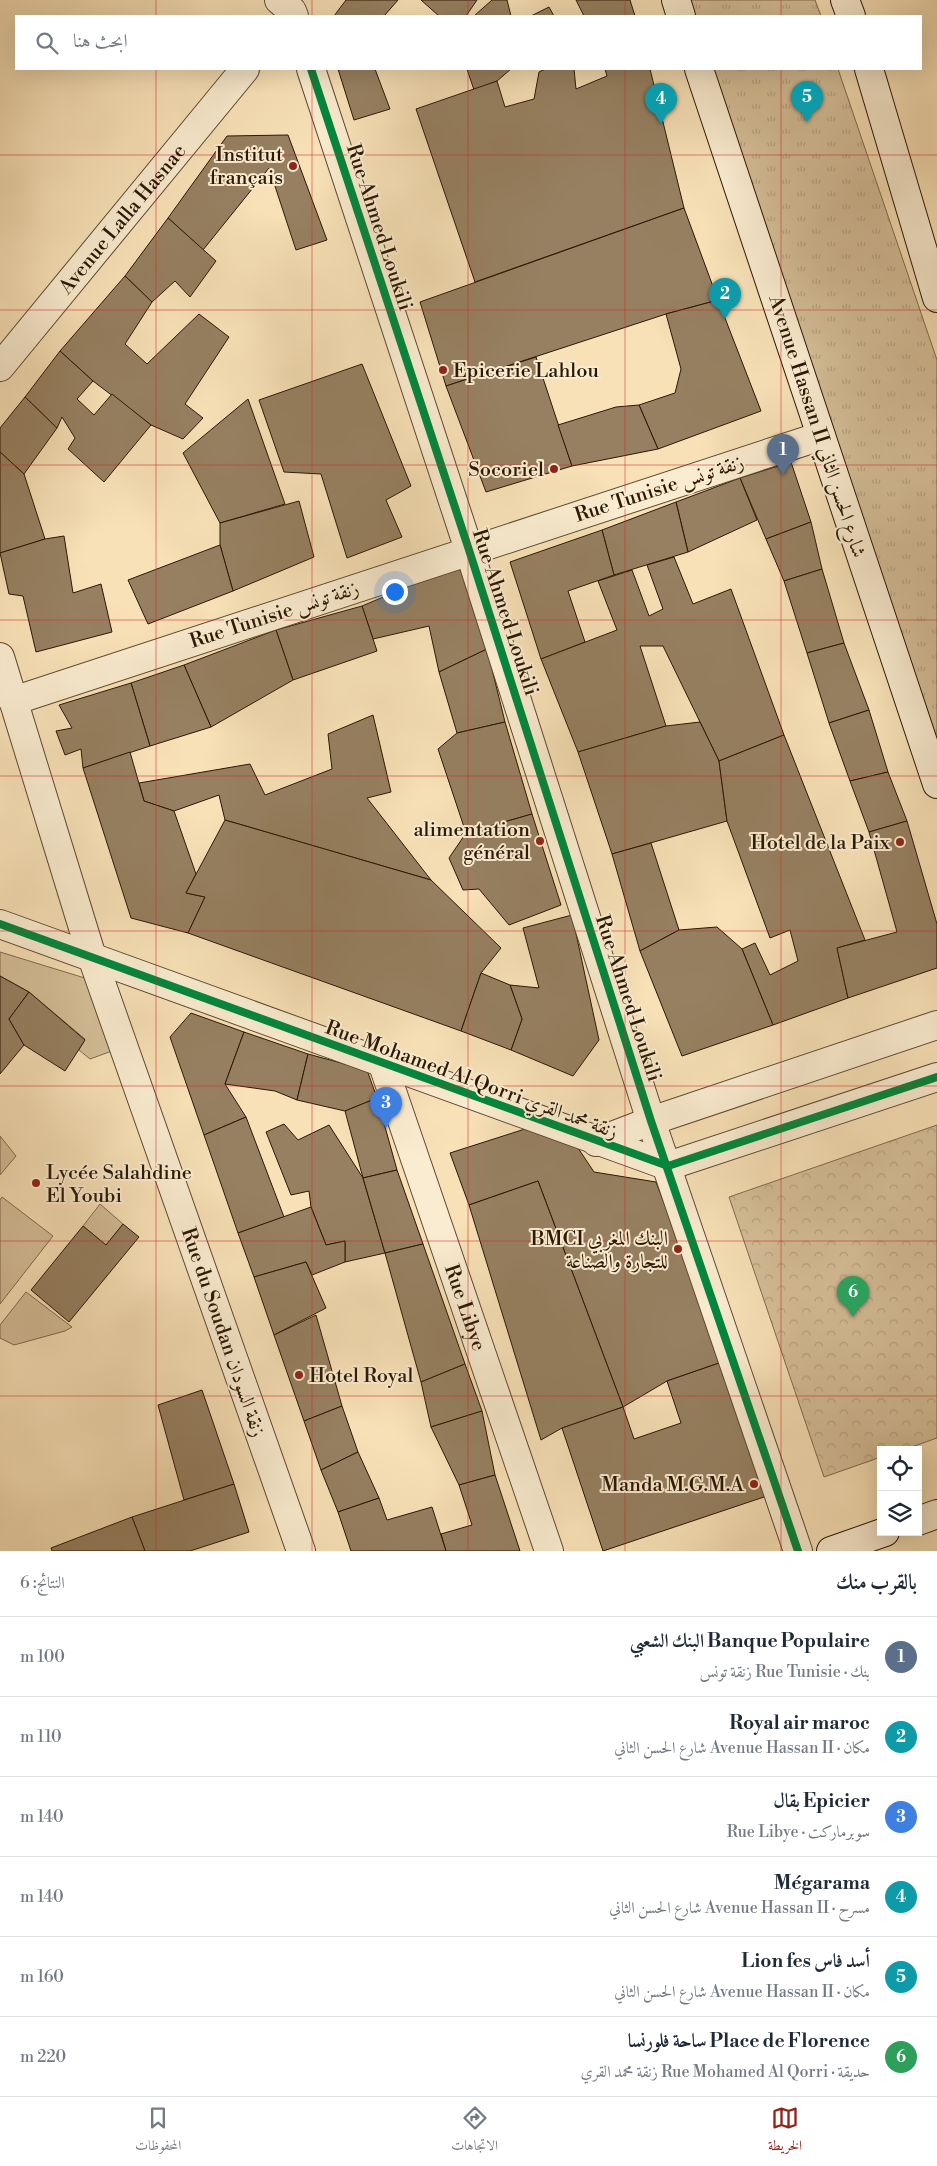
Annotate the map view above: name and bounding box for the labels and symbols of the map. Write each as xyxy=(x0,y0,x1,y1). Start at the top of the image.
pin: 5 xyxy=(791,81,823,122)
pin: 4 xyxy=(645,83,677,124)
street label: Avenue Lalla Hasnae xyxy=(54,140,192,300)
street label: Rue Ahmed Loukili xyxy=(340,141,417,314)
place label: Institut français xyxy=(210,143,283,191)
marker: Institut français xyxy=(287,160,299,172)
pin: 2 xyxy=(709,278,741,319)
street label: Avenue Hassan II شارع الحسن الثاني xyxy=(758,291,871,562)
place label: Epicerie Lahlou xyxy=(453,359,599,384)
marker: Epicerie Lahlou xyxy=(437,364,449,376)
pin: 1 xyxy=(767,434,799,475)
street label: Rue Tunisie زنقة تونس xyxy=(572,450,747,529)
place label: Socoriel xyxy=(468,458,544,483)
marker: Socoriel xyxy=(548,463,560,475)
street label: Rue Ahmed Loukili xyxy=(466,526,543,699)
street label: Rue Tunisie زنقة تونس xyxy=(187,576,362,655)
your location xyxy=(382,579,408,605)
place label: alimentation général xyxy=(413,818,530,866)
place label: Hotel de la Paix xyxy=(751,831,891,856)
marker: alimentation général xyxy=(534,835,546,847)
marker: Hotel de la Paix xyxy=(894,836,906,848)
street label: Rue Ahmed Loukili xyxy=(589,912,666,1085)
street label: Rue Mohamed Al Qorri زنقة محمد القري xyxy=(321,1016,621,1147)
pin: 3 xyxy=(370,1087,402,1128)
place label: Lycée Salahdine El Youbi xyxy=(46,1161,192,1209)
marker: Lycée Salahdine El Youbi xyxy=(30,1177,42,1189)
street label: Rue du Soudan زنقة السودان xyxy=(175,1224,270,1441)
place label: BMCI البنك المغربي للتجارة والصناعة xyxy=(530,1227,668,1275)
marker: BMCI البنك المغربي للتجارة والصناعة xyxy=(672,1243,684,1255)
street label: Rue Libye xyxy=(438,1261,491,1354)
pin: 6 xyxy=(837,1276,869,1317)
place label: Hotel Royal xyxy=(309,1364,413,1389)
marker: Hotel Royal xyxy=(293,1369,305,1381)
place label: Manda M.G.M.A xyxy=(601,1473,745,1498)
marker: Manda M.G.M.A xyxy=(748,1478,760,1490)

